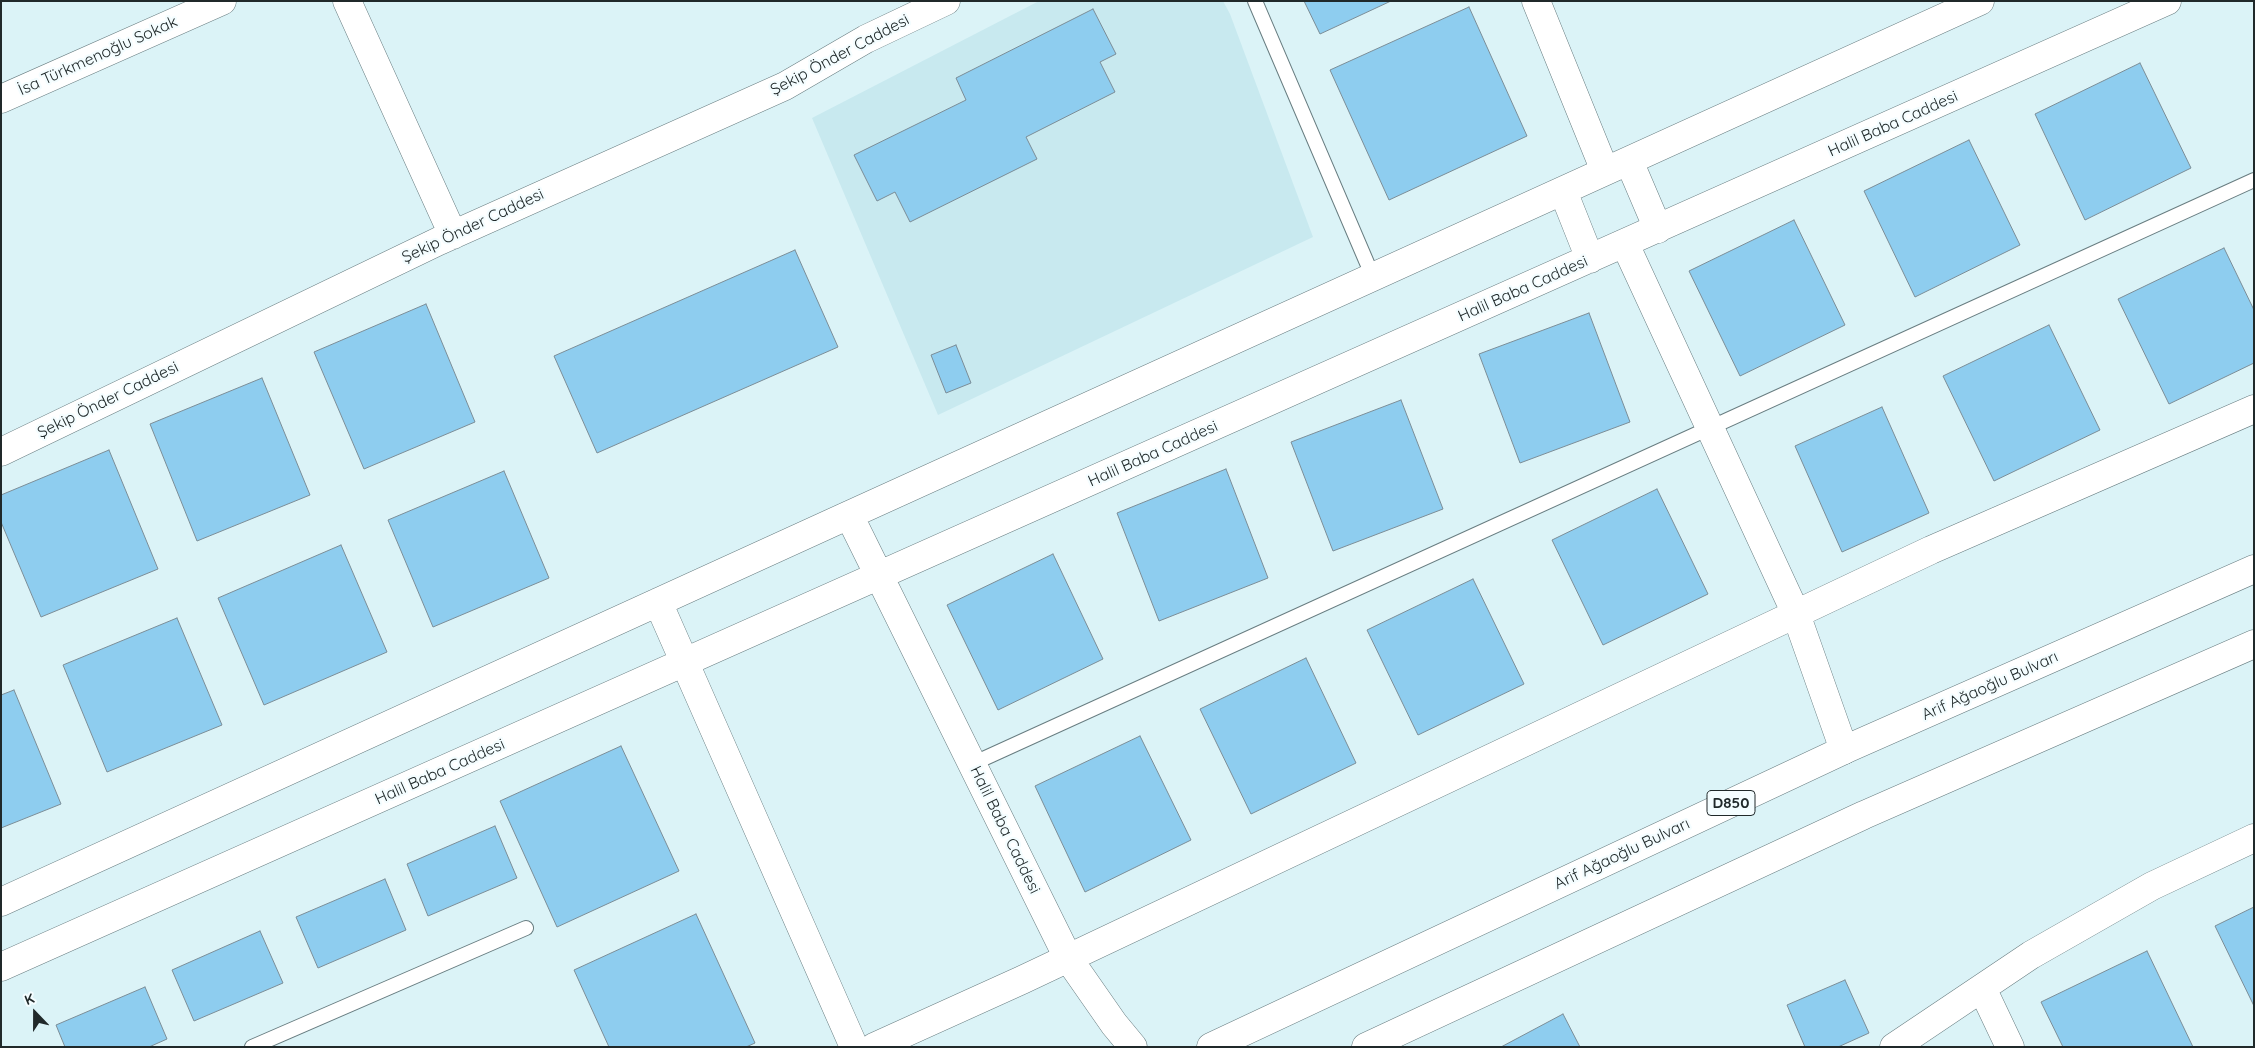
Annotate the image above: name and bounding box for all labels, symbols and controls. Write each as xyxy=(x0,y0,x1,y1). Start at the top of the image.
street label: Şekip Önder Caddesi xyxy=(767,10,913,100)
street label: İsa Türkmenoğlu Sokak xyxy=(15,12,181,100)
street label: Halil Baba Caddesi xyxy=(1825,87,1961,161)
street label: Şekip Önder Caddesi xyxy=(399,185,547,267)
street label: Halil Baba Caddesi xyxy=(1455,252,1591,326)
street label: Şekip Önder Caddesi xyxy=(34,358,182,442)
street label: Halil Baba Caddesi xyxy=(1085,417,1221,491)
street label: Arif Ağaoğlu Bulvarı xyxy=(1919,647,2061,725)
street label: Halil Baba Caddesi xyxy=(372,735,508,809)
street label: Halil Baba Caddesi xyxy=(966,763,1044,897)
road number: D850 xyxy=(1707,790,1755,816)
street label: Arif Ağaoğlu Bulvarı xyxy=(1551,814,1693,894)
north arrow xyxy=(10,988,60,1038)
text: K xyxy=(22,989,37,1009)

